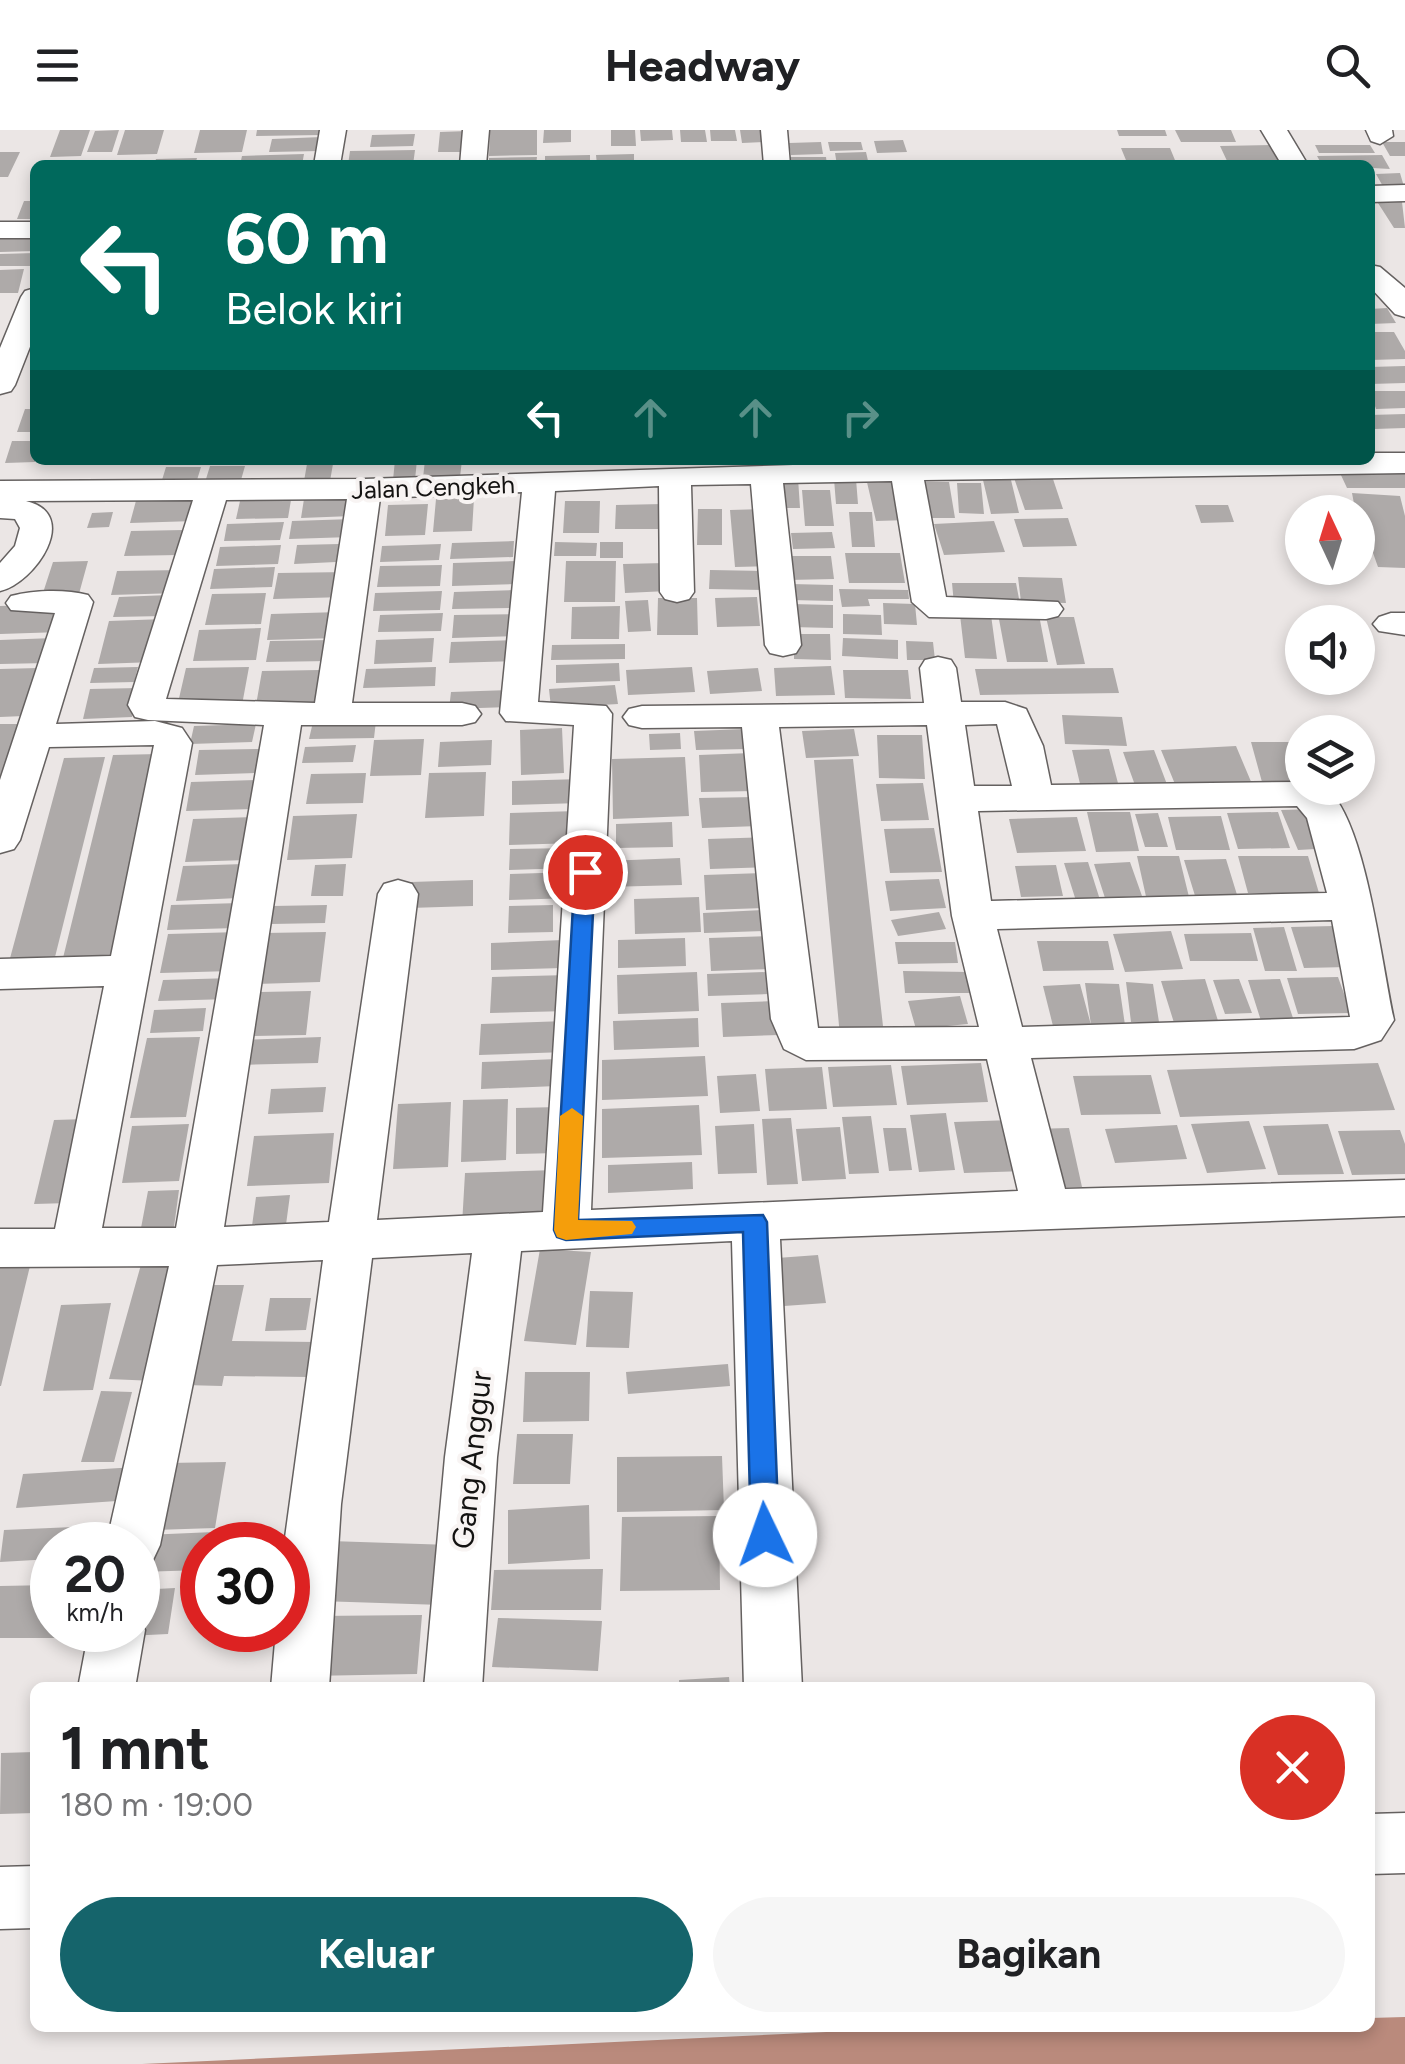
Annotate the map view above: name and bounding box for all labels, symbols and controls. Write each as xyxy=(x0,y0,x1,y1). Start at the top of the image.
icon: menu xyxy=(30,38,85,93)
text: Headway xyxy=(605,38,800,92)
icon: search xyxy=(1320,38,1375,93)
text: 60 m xyxy=(225,196,389,281)
icon: left xyxy=(60,200,190,330)
text: Belok kiri xyxy=(225,281,404,335)
icon: left xyxy=(518,390,573,445)
icon: ahead xyxy=(623,390,678,445)
icon: ahead xyxy=(728,390,783,445)
icon: right xyxy=(833,390,888,445)
street label: Jalan Cengkeh xyxy=(351,469,515,505)
north arrow xyxy=(1285,495,1375,585)
map controls xyxy=(1285,495,1375,805)
button: sound xyxy=(1285,605,1375,695)
button: layers xyxy=(1285,715,1375,805)
pin xyxy=(543,830,628,915)
icon: arrive xyxy=(558,845,613,900)
street label: Gang Anggur xyxy=(444,1369,499,1551)
position arrow xyxy=(713,1483,817,1587)
speed limit sign: 30 xyxy=(180,1522,310,1652)
text: 20 xyxy=(64,1544,126,1605)
text: km/h xyxy=(66,1597,124,1627)
text: 1 mnt xyxy=(60,1712,210,1784)
button: close xyxy=(1240,1715,1345,1820)
text: 180 m · 19:00 xyxy=(60,1786,253,1824)
button: Keluar xyxy=(60,1897,693,2012)
button: Bagikan xyxy=(713,1897,1345,2012)

